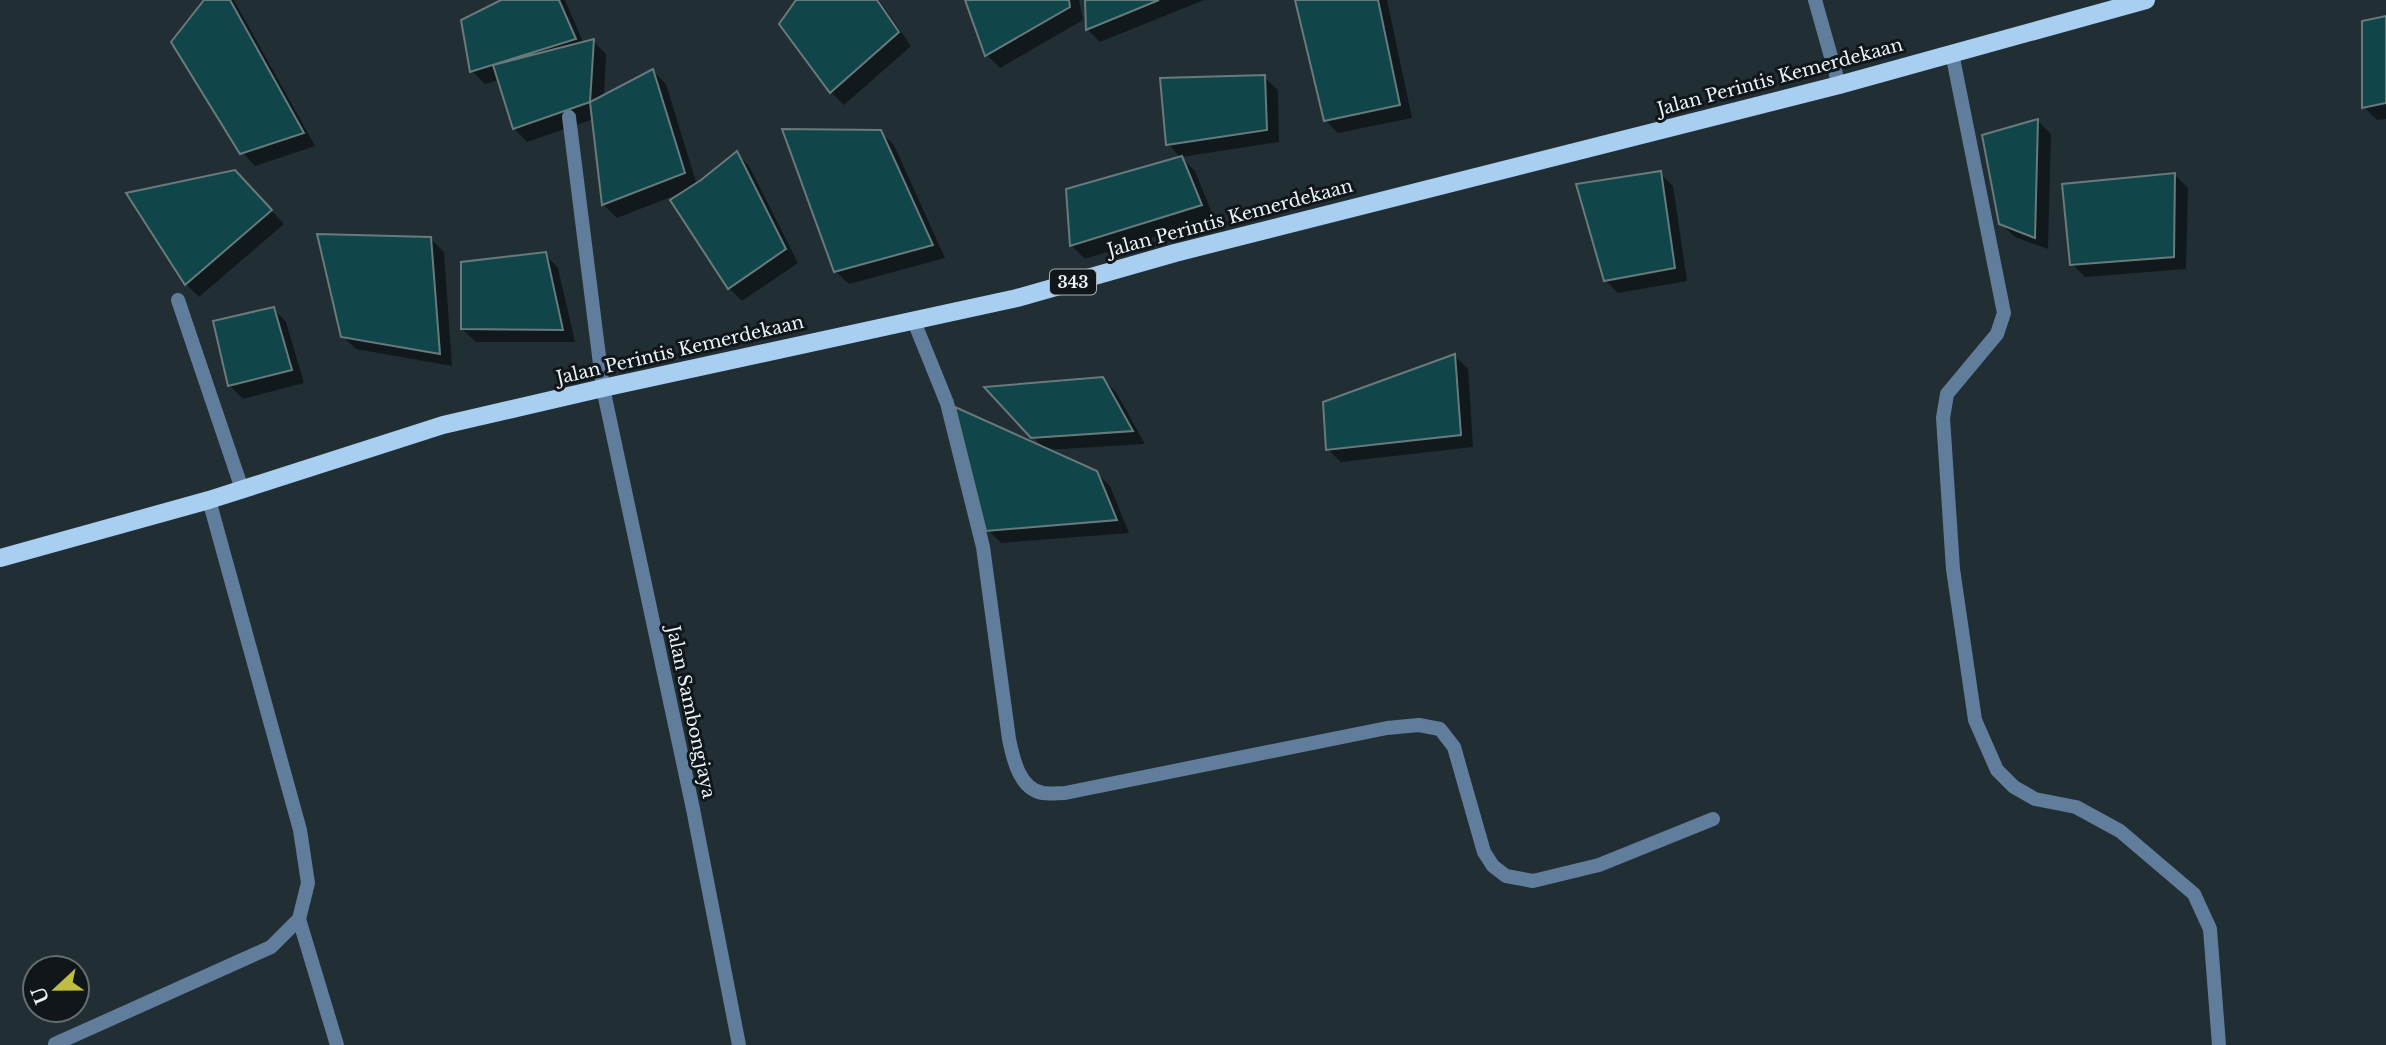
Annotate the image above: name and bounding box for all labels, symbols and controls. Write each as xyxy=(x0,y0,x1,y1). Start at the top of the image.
street label: Jalan Perintis Kemerdekaan xyxy=(1653,34,1905,121)
street label: Jalan Perintis Kemerdekaan xyxy=(1103,175,1355,262)
road number: 343 xyxy=(1050,270,1096,294)
street label: Jalan Perintis Kemerdekaan xyxy=(552,311,806,390)
street label: Jalan Sambongjaya xyxy=(662,622,720,800)
north arrow xyxy=(21,954,91,1024)
text: U xyxy=(27,983,54,1007)

